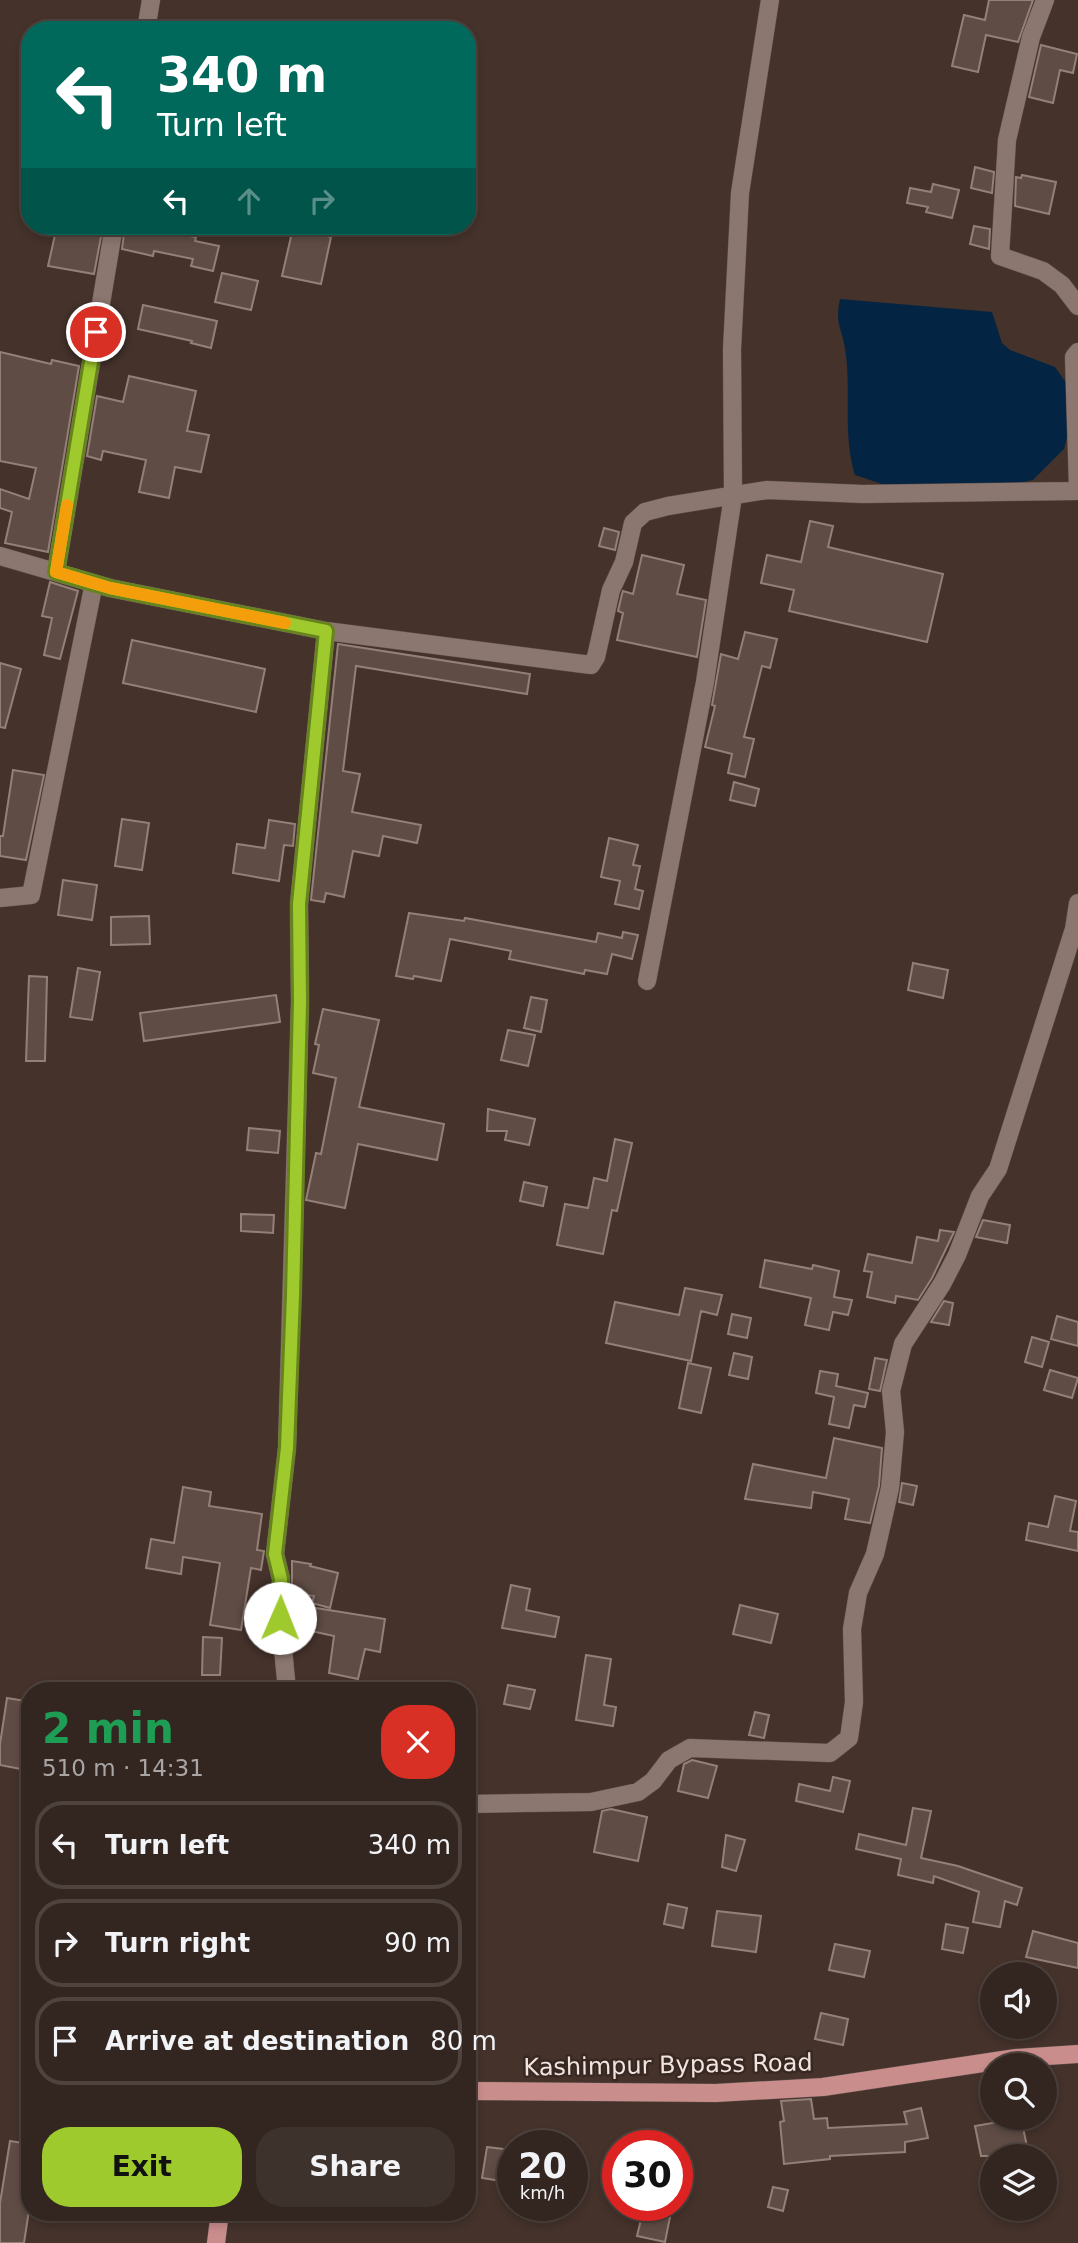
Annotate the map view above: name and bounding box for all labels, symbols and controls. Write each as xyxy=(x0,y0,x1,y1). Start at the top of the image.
text: 340 m xyxy=(157,47,327,104)
icon: left xyxy=(42,49,133,140)
text: Turn left xyxy=(157,106,287,144)
icon: left xyxy=(157,182,195,220)
icon: ahead xyxy=(230,182,268,220)
icon: right xyxy=(303,182,341,220)
pin xyxy=(66,302,126,362)
icon: arrive xyxy=(77,313,115,351)
position arrow xyxy=(243,1581,317,1655)
text: 2 min xyxy=(42,1704,174,1753)
button: close xyxy=(381,1705,455,1779)
text: 510 m · 14:31 xyxy=(42,1755,204,1781)
icon: left xyxy=(46,1826,84,1864)
text: Turn left xyxy=(105,1830,229,1860)
text: 340 m xyxy=(368,1830,451,1860)
icon: right xyxy=(46,1924,84,1962)
text: Turn right xyxy=(105,1928,250,1958)
text: 90 m xyxy=(384,1928,451,1958)
map controls xyxy=(980,1962,1057,2221)
button: sound xyxy=(980,1962,1057,2039)
icon: arrive xyxy=(46,2022,84,2060)
text: Arrive at destination xyxy=(105,2026,409,2056)
text: 80 m xyxy=(430,2026,497,2056)
street label: Kashimpur Bypass Road xyxy=(523,2048,813,2082)
button: search xyxy=(980,2053,1057,2130)
button: Exit xyxy=(42,2127,242,2207)
button: Share xyxy=(256,2127,455,2207)
speed limit sign: 30 xyxy=(602,2130,693,2221)
button: layers xyxy=(980,2144,1057,2221)
text: 20 xyxy=(518,2146,567,2186)
text: km/h xyxy=(520,2182,565,2203)

